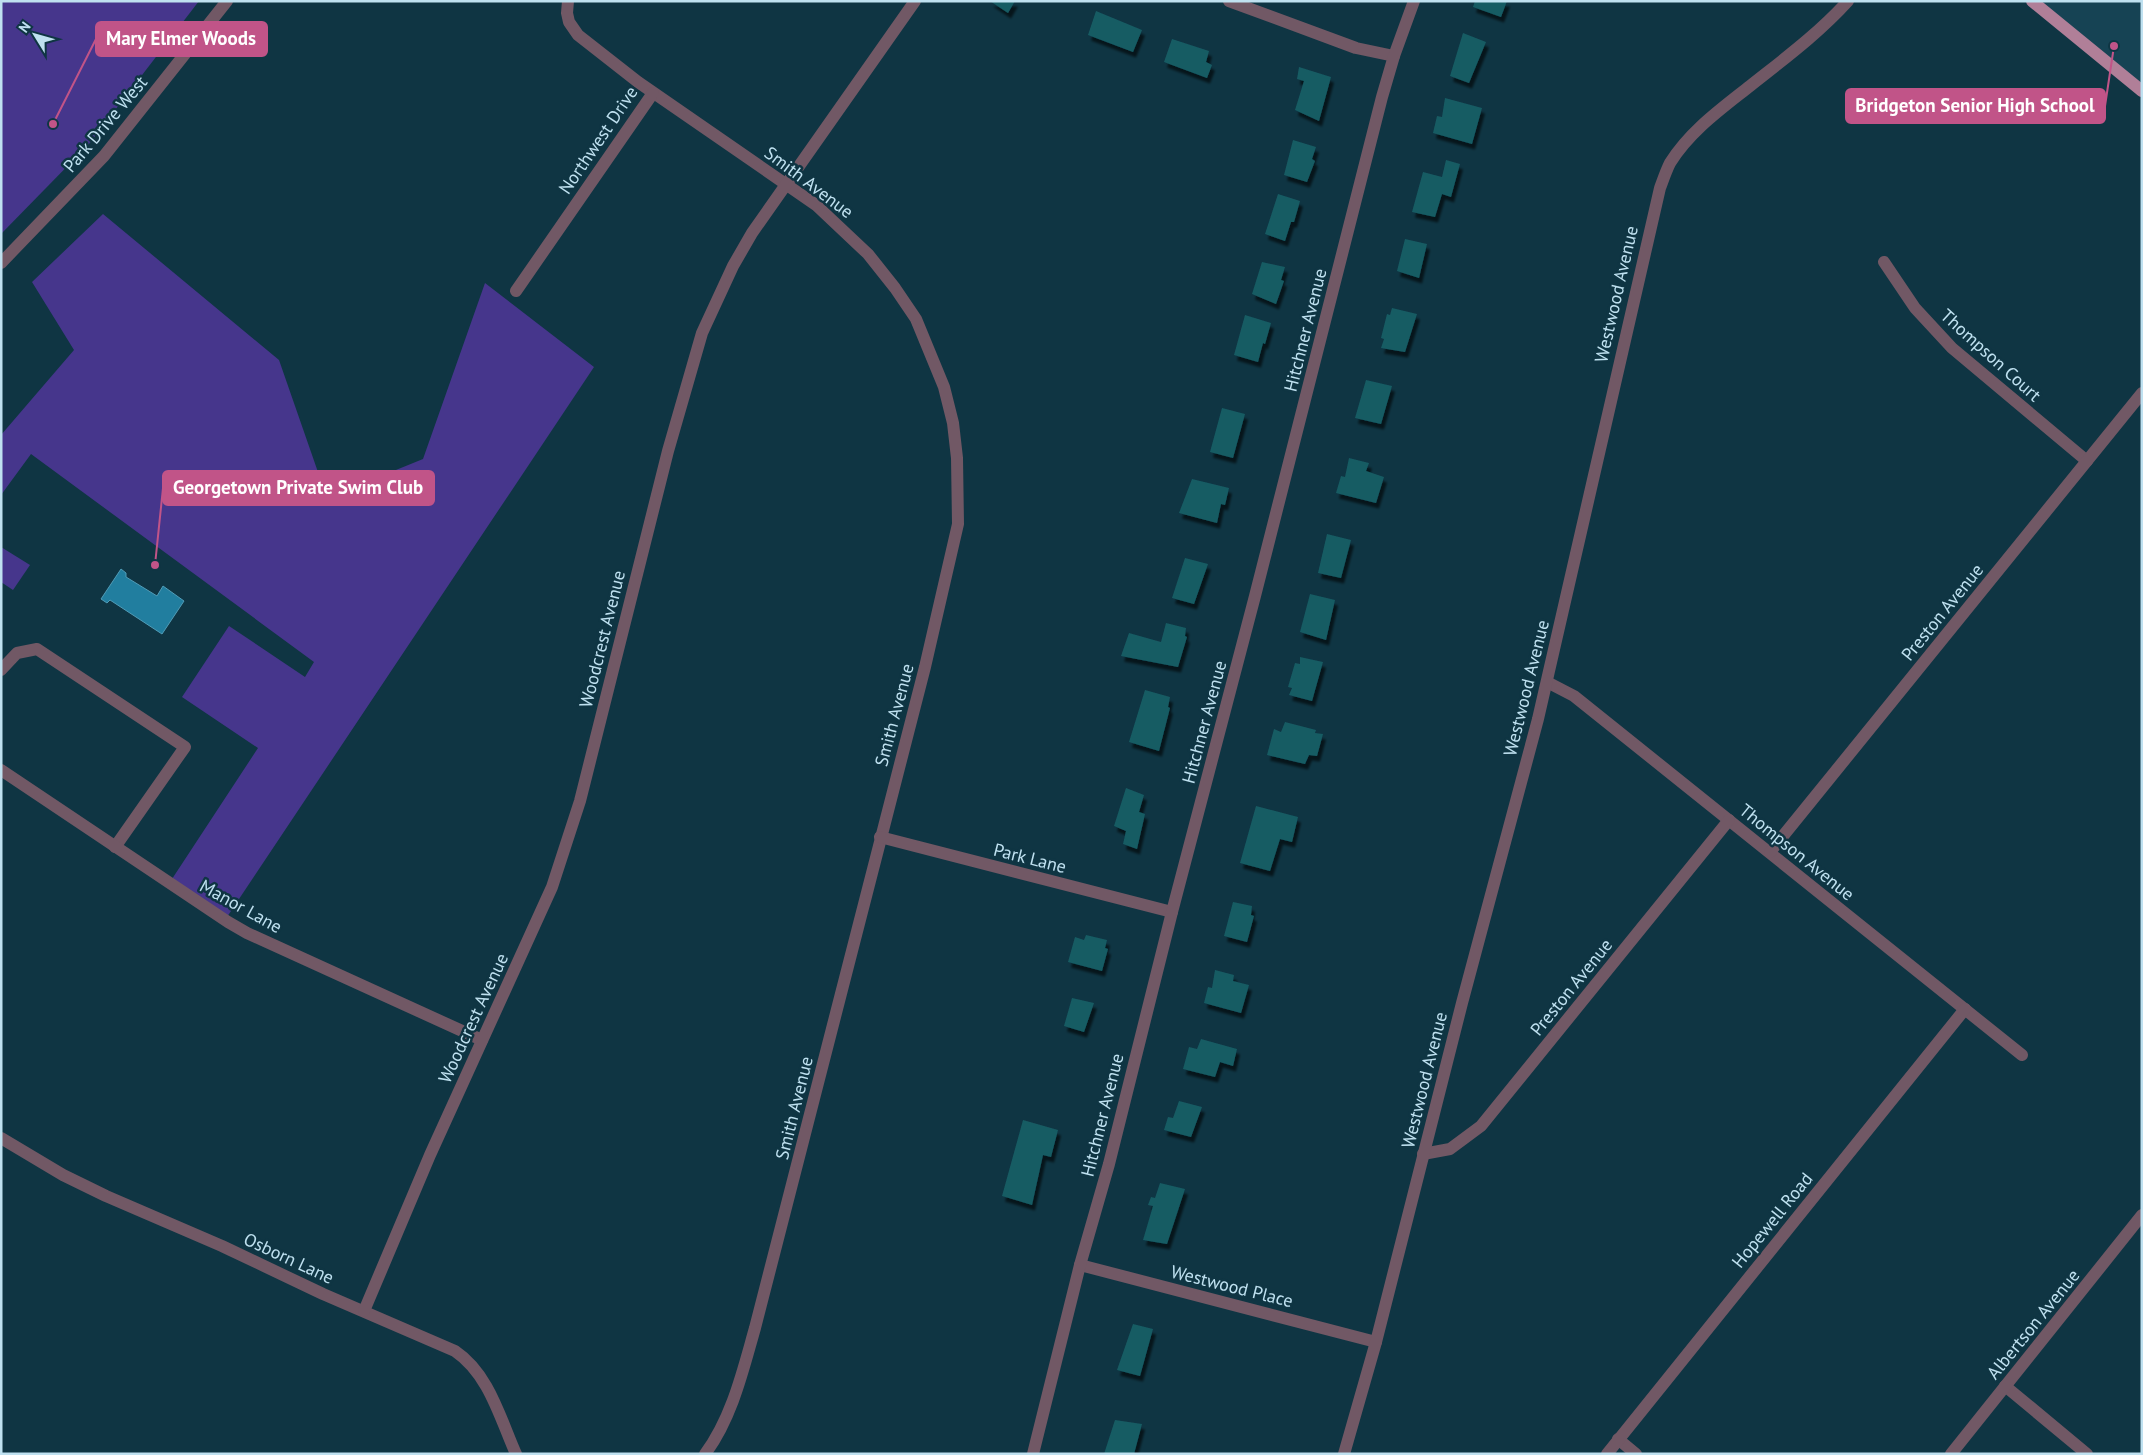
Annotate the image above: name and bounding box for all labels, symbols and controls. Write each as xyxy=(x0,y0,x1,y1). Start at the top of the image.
north arrow xyxy=(10,10,60,60)
text: N xyxy=(15,18,35,36)
callout: Mary Elmer Woods xyxy=(96,22,267,56)
text: Mary Elmer Woods xyxy=(106,26,256,50)
street label: Park Drive West xyxy=(58,71,152,177)
street label: Northwest Drive xyxy=(553,82,643,198)
callout: Bridgeton Senior High School xyxy=(1846,89,2105,123)
text: Bridgeton Senior High School xyxy=(1855,93,2095,117)
street label: Smith Avenue xyxy=(760,141,858,223)
street label: Westwood Avenue xyxy=(1589,223,1643,365)
street label: Hitchner Avenue xyxy=(1279,266,1331,394)
street label: Thompson Court xyxy=(1936,304,2046,406)
callout: Georgetown Private Swim Club xyxy=(163,471,434,505)
text: Georgetown Private Swim Club xyxy=(173,475,423,499)
street label: Preston Avenue xyxy=(1896,559,1988,665)
street label: Woodcrest Avenue xyxy=(574,568,630,710)
street label: Westwood Avenue xyxy=(1498,618,1554,758)
street label: Hitchner Avenue xyxy=(1177,658,1231,786)
street label: Smith Avenue xyxy=(869,661,919,769)
street label: Thompson Avenue xyxy=(1735,799,1859,905)
street label: Park Lane xyxy=(991,838,1069,878)
street label: Manor Lane xyxy=(196,874,286,938)
street label: Preston Avenue xyxy=(1525,934,1617,1040)
street label: Woodcrest Avenue xyxy=(433,949,513,1087)
street label: Westwood Avenue xyxy=(1396,1010,1452,1150)
street label: Hitchner Avenue xyxy=(1076,1051,1128,1179)
street label: Smith Avenue xyxy=(770,1054,818,1162)
street label: Hopewell Road xyxy=(1727,1168,1817,1272)
street label: Osborn Lane xyxy=(240,1227,338,1289)
street label: Westwood Place xyxy=(1169,1260,1295,1312)
street label: Albertson Avenue xyxy=(1982,1264,2084,1384)

